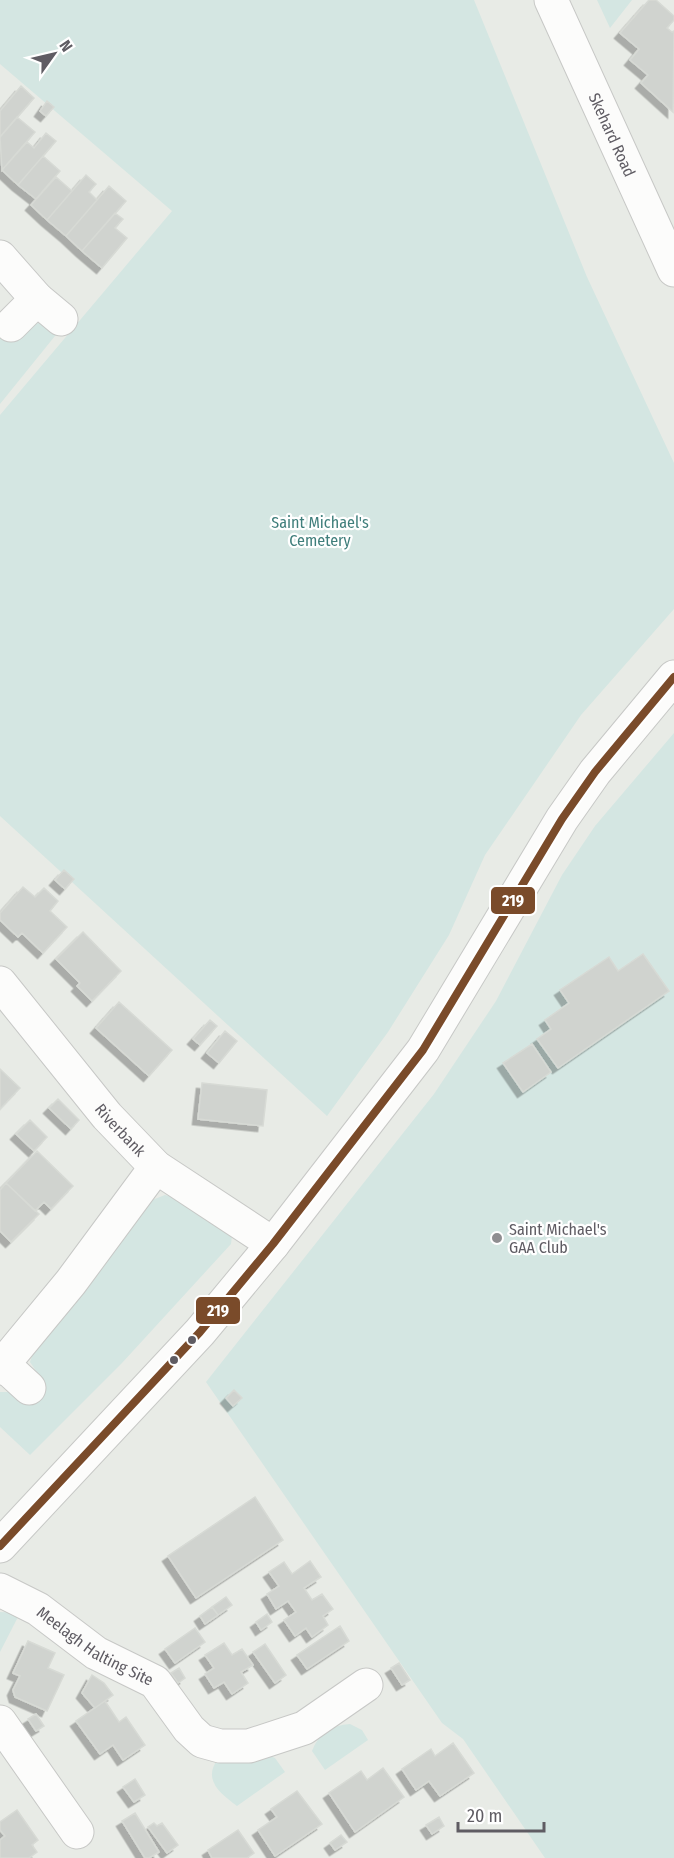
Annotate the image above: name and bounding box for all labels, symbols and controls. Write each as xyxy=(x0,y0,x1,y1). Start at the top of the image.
north arrow xyxy=(24,24,84,84)
text: N xyxy=(55,37,77,55)
street label: Skehard Road xyxy=(585,90,640,180)
park label: Saint Michael's Cemetery xyxy=(271,513,369,550)
line badge: 219 xyxy=(490,886,536,915)
text: 219 xyxy=(501,891,524,910)
street label: Riverbank xyxy=(91,1100,150,1160)
place label: Saint Michael's GAA Club xyxy=(509,1220,607,1257)
marker: Saint Michael's GAA Club xyxy=(490,1231,504,1245)
line badge: 219 xyxy=(195,1296,241,1325)
text: 219 xyxy=(206,1301,229,1320)
unlabelled marker xyxy=(186,1334,198,1346)
unlabelled marker xyxy=(168,1354,180,1366)
street label: Meelagh Halting Site xyxy=(33,1602,157,1689)
scale bar xyxy=(458,1795,544,1833)
text: 20 m xyxy=(467,1805,502,1827)

